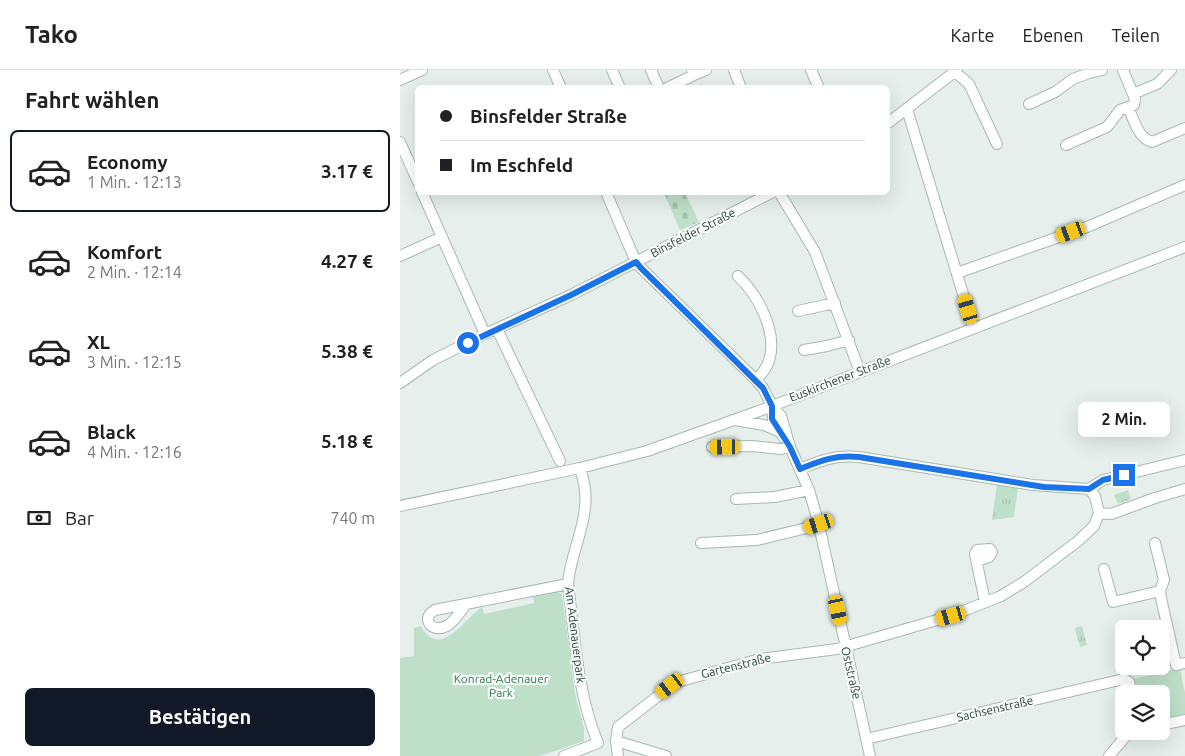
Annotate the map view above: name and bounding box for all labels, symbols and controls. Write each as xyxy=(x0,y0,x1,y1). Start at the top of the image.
text: Tako xyxy=(25,21,78,48)
text: Karte xyxy=(951,25,995,45)
text: Ebenen xyxy=(1023,25,1084,45)
text: Teilen xyxy=(1112,25,1160,45)
text: Fahrt wählen xyxy=(25,87,159,112)
text: Binsfelder Straße xyxy=(470,105,627,127)
icon: car xyxy=(27,149,72,194)
text: Economy xyxy=(87,151,168,173)
text: Im Eschfeld xyxy=(470,154,573,176)
text: 3.17 € xyxy=(321,160,373,182)
text: 1 Min. · 12:13 xyxy=(87,173,182,191)
street label: Binsfelder Straße xyxy=(648,206,737,260)
car xyxy=(1054,220,1087,244)
icon: car xyxy=(27,239,72,284)
text: Komfort xyxy=(87,241,162,263)
text: 4.27 € xyxy=(321,250,373,272)
text: 2 Min. · 12:14 xyxy=(87,263,182,281)
car xyxy=(956,292,979,326)
icon: car xyxy=(27,329,72,374)
text: XL xyxy=(87,331,110,353)
route start xyxy=(457,332,479,354)
text: 5.38 € xyxy=(321,340,373,362)
text: 3 Min. · 12:15 xyxy=(87,353,182,371)
street label: Euskirchener Straße xyxy=(787,353,892,404)
callout: 2 Min. xyxy=(1078,402,1170,438)
text: 2 Min. xyxy=(1102,410,1146,428)
icon: car xyxy=(27,419,72,464)
text: Black xyxy=(87,421,136,443)
text: 5.18 € xyxy=(321,430,373,452)
car xyxy=(709,439,740,455)
text: 4 Min. · 12:16 xyxy=(87,443,182,461)
route end xyxy=(1113,464,1135,486)
icon: cash xyxy=(25,504,53,532)
text: Bar xyxy=(65,507,94,529)
text: 740 m xyxy=(330,509,375,527)
car xyxy=(802,512,835,536)
street label: Am Adenauerpark xyxy=(563,586,588,684)
car xyxy=(827,594,848,626)
car xyxy=(934,605,967,627)
map controls xyxy=(1115,620,1170,740)
button: locate xyxy=(1115,620,1170,675)
street label: Oststraße xyxy=(839,645,864,701)
street label: Gartenstraße xyxy=(700,651,772,680)
car xyxy=(653,671,686,701)
park label: Konrad-Adenauer Park xyxy=(454,672,549,699)
button: layers xyxy=(1115,685,1170,740)
button: Bestätigen xyxy=(25,688,375,746)
street label: Sachsenstraße xyxy=(955,693,1034,724)

